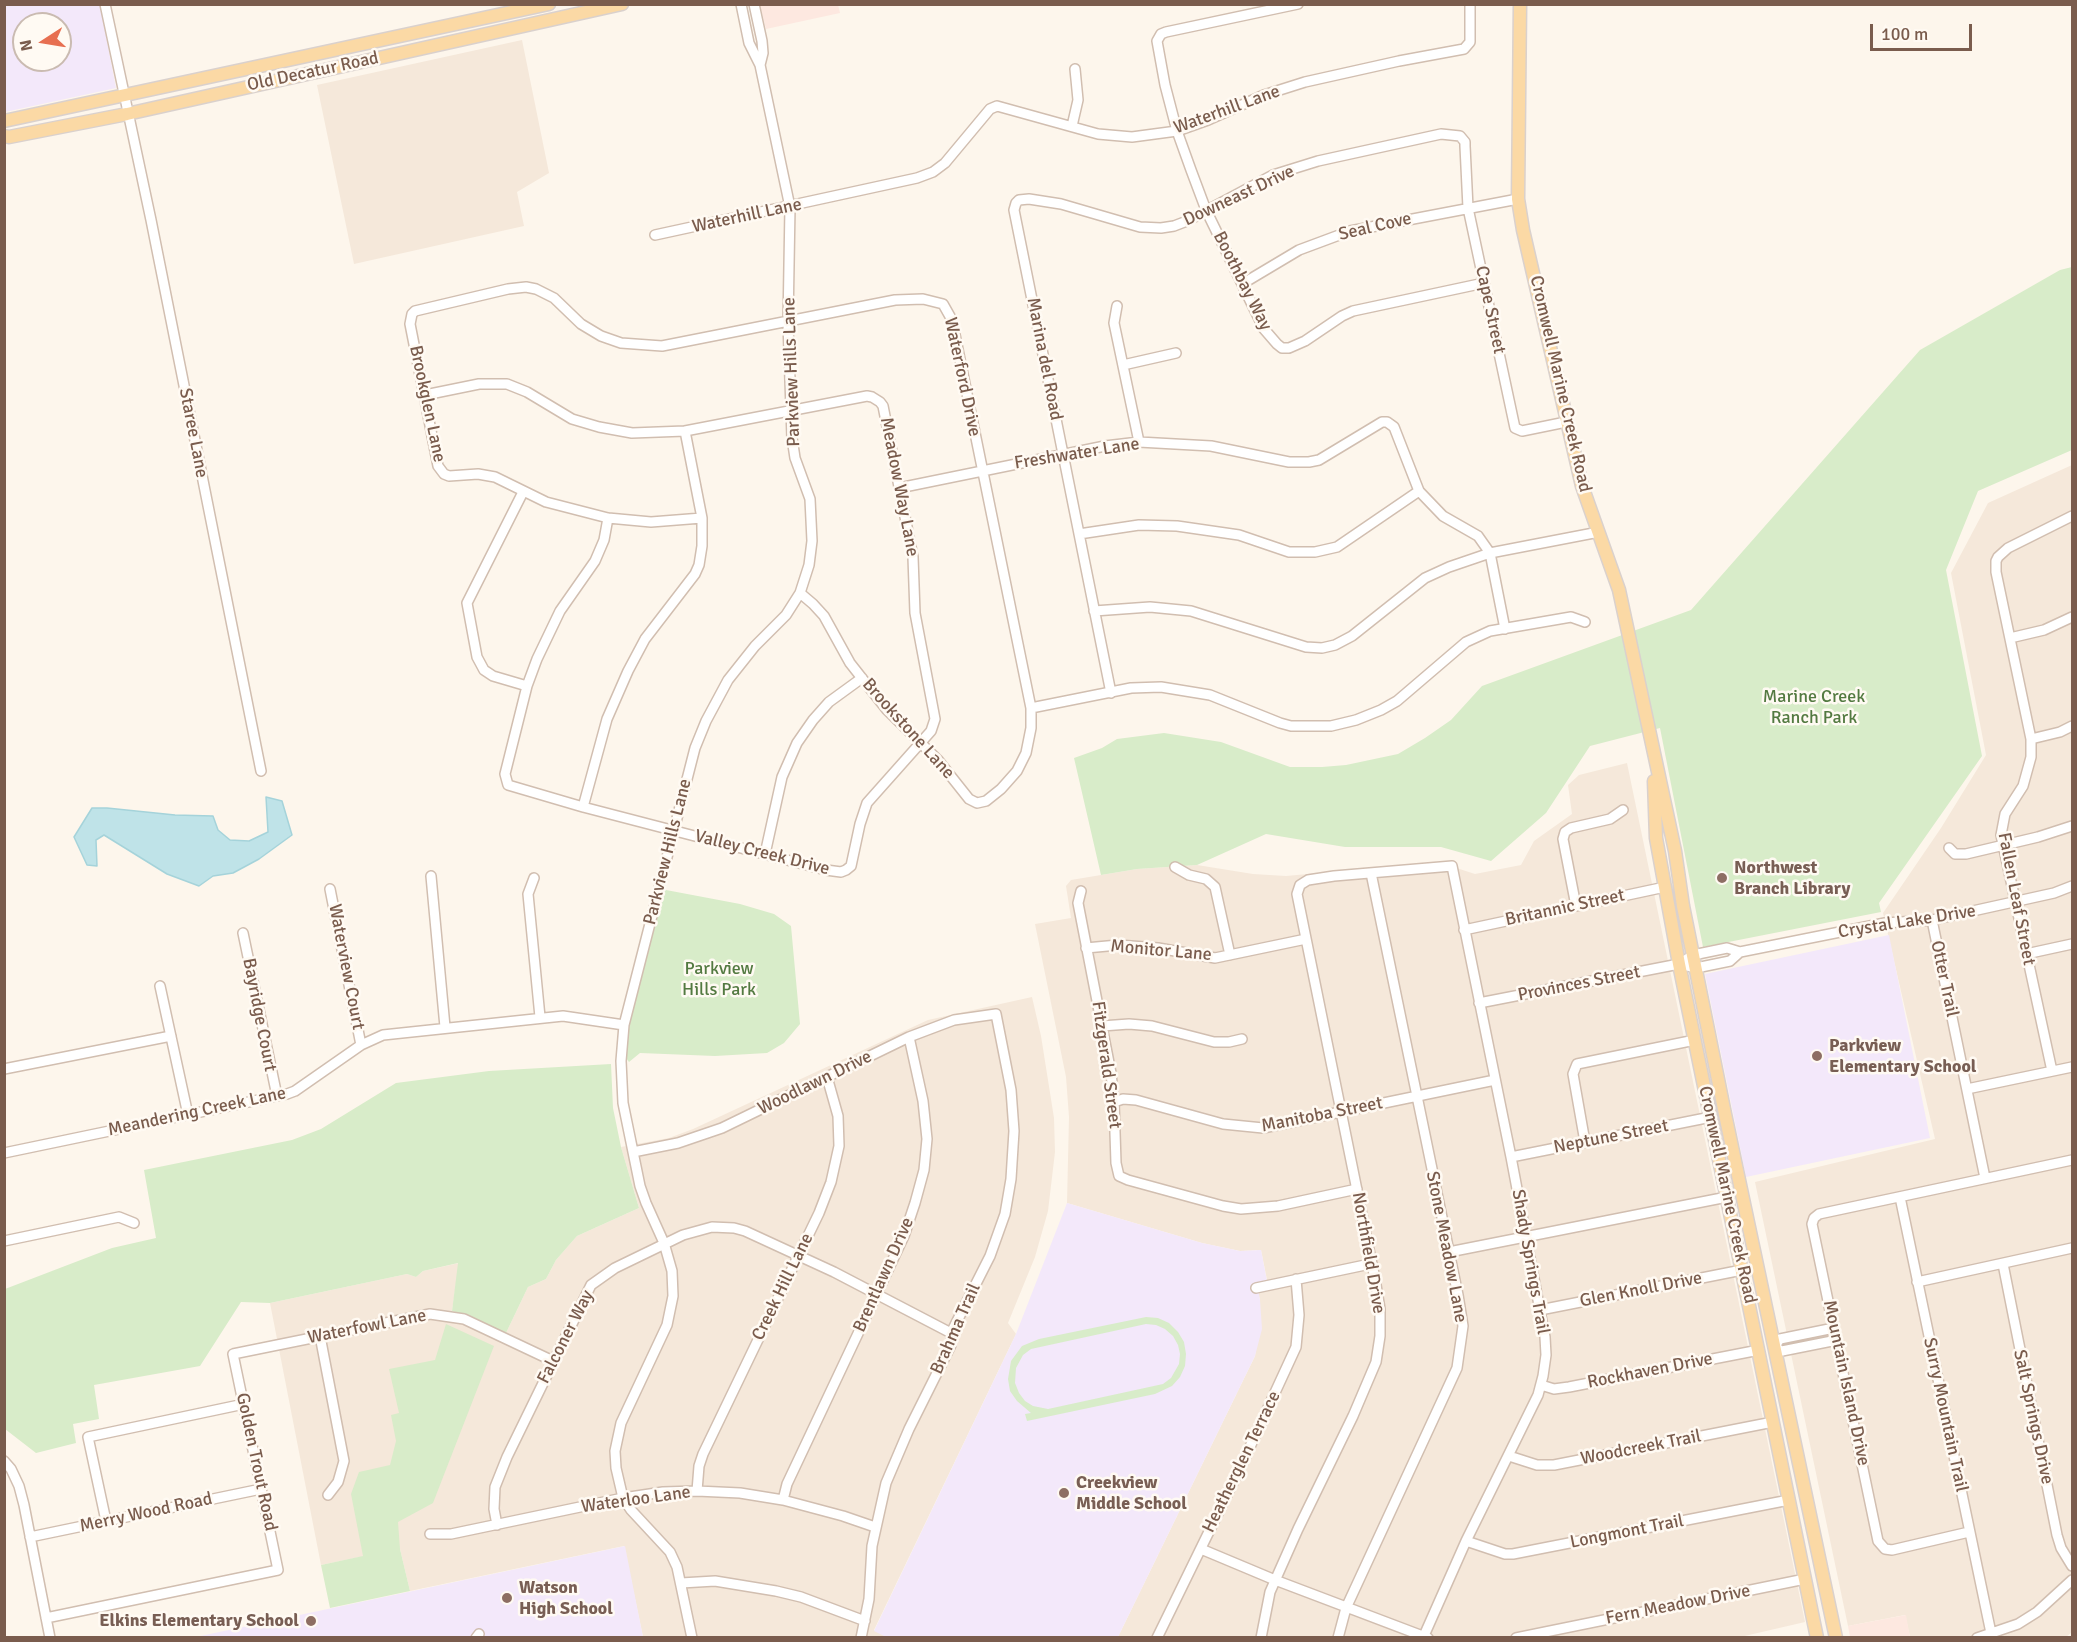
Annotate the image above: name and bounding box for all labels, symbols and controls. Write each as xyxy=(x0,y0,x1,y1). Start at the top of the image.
north arrow xyxy=(12,12,72,72)
scale bar xyxy=(1873,12,1975,50)
text: 100 m xyxy=(1881,23,1928,45)
text: N xyxy=(15,38,37,53)
street label: Old Decatur Road xyxy=(245,48,381,96)
street label: Waterhill Lane xyxy=(1171,81,1283,139)
street label: Downeast Drive xyxy=(1180,161,1298,231)
street label: Waterhill Lane xyxy=(690,194,804,238)
street label: Seal Cove xyxy=(1336,208,1414,246)
street label: Boothbay Way xyxy=(1208,228,1276,334)
street label: Cape Street xyxy=(1470,264,1510,356)
street label: Cromwell Marine Creek Road xyxy=(1525,274,1595,494)
street label: Marina del Road xyxy=(1022,296,1066,422)
street label: Parkview Hills Lane xyxy=(779,297,805,447)
street label: Waterford Drive xyxy=(939,315,985,439)
street label: Brookglen Lane xyxy=(404,344,450,464)
street label: Staree Lane xyxy=(174,386,212,480)
street label: Meadow Way Lane xyxy=(875,416,923,558)
street label: Freshwater Lane xyxy=(1013,433,1141,475)
street label: Brookstone Lane xyxy=(857,674,959,784)
park label: Marine Creek Ranch Park xyxy=(1763,686,1865,728)
street label: Parkview Hills Lane xyxy=(639,777,697,927)
street label: Valley Creek Drive xyxy=(692,826,832,880)
street label: Fallen Leaf Street xyxy=(1993,831,2039,967)
place label: Northwest Branch Library xyxy=(1734,857,1850,900)
marker: Northwest Branch Library xyxy=(1715,871,1729,885)
street label: Britannic Street xyxy=(1503,885,1627,931)
street label: Crystal Lake Drive xyxy=(1837,900,1977,944)
street label: Waterview Court xyxy=(323,902,369,1032)
street label: Monitor Lane xyxy=(1109,936,1213,966)
street label: Otter Trail xyxy=(1925,939,1963,1019)
street label: Bayridge Court xyxy=(237,956,281,1074)
park label: Parkview Hills Park xyxy=(682,958,756,1000)
street label: Provinces Street xyxy=(1516,962,1642,1006)
street label: Fitzgerald Street xyxy=(1086,1000,1126,1130)
place label: Parkview Elementary School xyxy=(1829,1035,1976,1078)
street label: Woodlawn Drive xyxy=(754,1046,876,1120)
marker: Parkview Elementary School xyxy=(1810,1049,1824,1063)
street label: Meandering Creek Lane xyxy=(106,1083,288,1141)
street label: Cromwell Marine Creek Road xyxy=(1693,1084,1761,1306)
street label: Manitoba Street xyxy=(1259,1093,1385,1137)
street label: Neptune Street xyxy=(1552,1115,1670,1159)
street label: Stone Meadow Lane xyxy=(1421,1169,1471,1325)
street label: Shady Springs Trail xyxy=(1507,1188,1553,1336)
street label: Northfield Drive xyxy=(1347,1191,1389,1315)
street label: Brentlawn Drive xyxy=(849,1214,919,1336)
street label: Creek Hill Lane xyxy=(748,1230,818,1344)
street label: Glen Knoll Drive xyxy=(1578,1268,1704,1312)
street label: Brahma Trail xyxy=(926,1280,986,1378)
street label: Falconer Way xyxy=(533,1287,599,1387)
street label: Mountain Island Drive xyxy=(1818,1298,1874,1468)
street label: Waterfowl Lane xyxy=(306,1305,428,1349)
street label: Surry Mountain Trail xyxy=(1918,1336,1972,1494)
street label: Rockhaven Drive xyxy=(1586,1348,1714,1394)
street label: Salt Springs Drive xyxy=(2008,1348,2058,1486)
street label: Heatherglen Terrace xyxy=(1198,1388,1286,1536)
street label: Golden Trout Road xyxy=(231,1391,281,1533)
street label: Woodcreek Trail xyxy=(1579,1426,1703,1470)
place label: Creekview Middle School xyxy=(1076,1472,1187,1514)
street label: Waterloo Lane xyxy=(580,1482,692,1518)
marker: Creekview Middle School xyxy=(1057,1486,1071,1500)
street label: Merry Wood Road xyxy=(78,1488,214,1538)
street label: Longmont Trail xyxy=(1568,1510,1686,1554)
place label: Watson High School xyxy=(519,1577,613,1620)
street label: Fern Meadow Drive xyxy=(1604,1580,1752,1630)
marker: Watson High School xyxy=(500,1591,514,1605)
place label: Elkins Elementary School xyxy=(99,1610,299,1632)
marker: Elkins Elementary School xyxy=(304,1614,318,1628)

